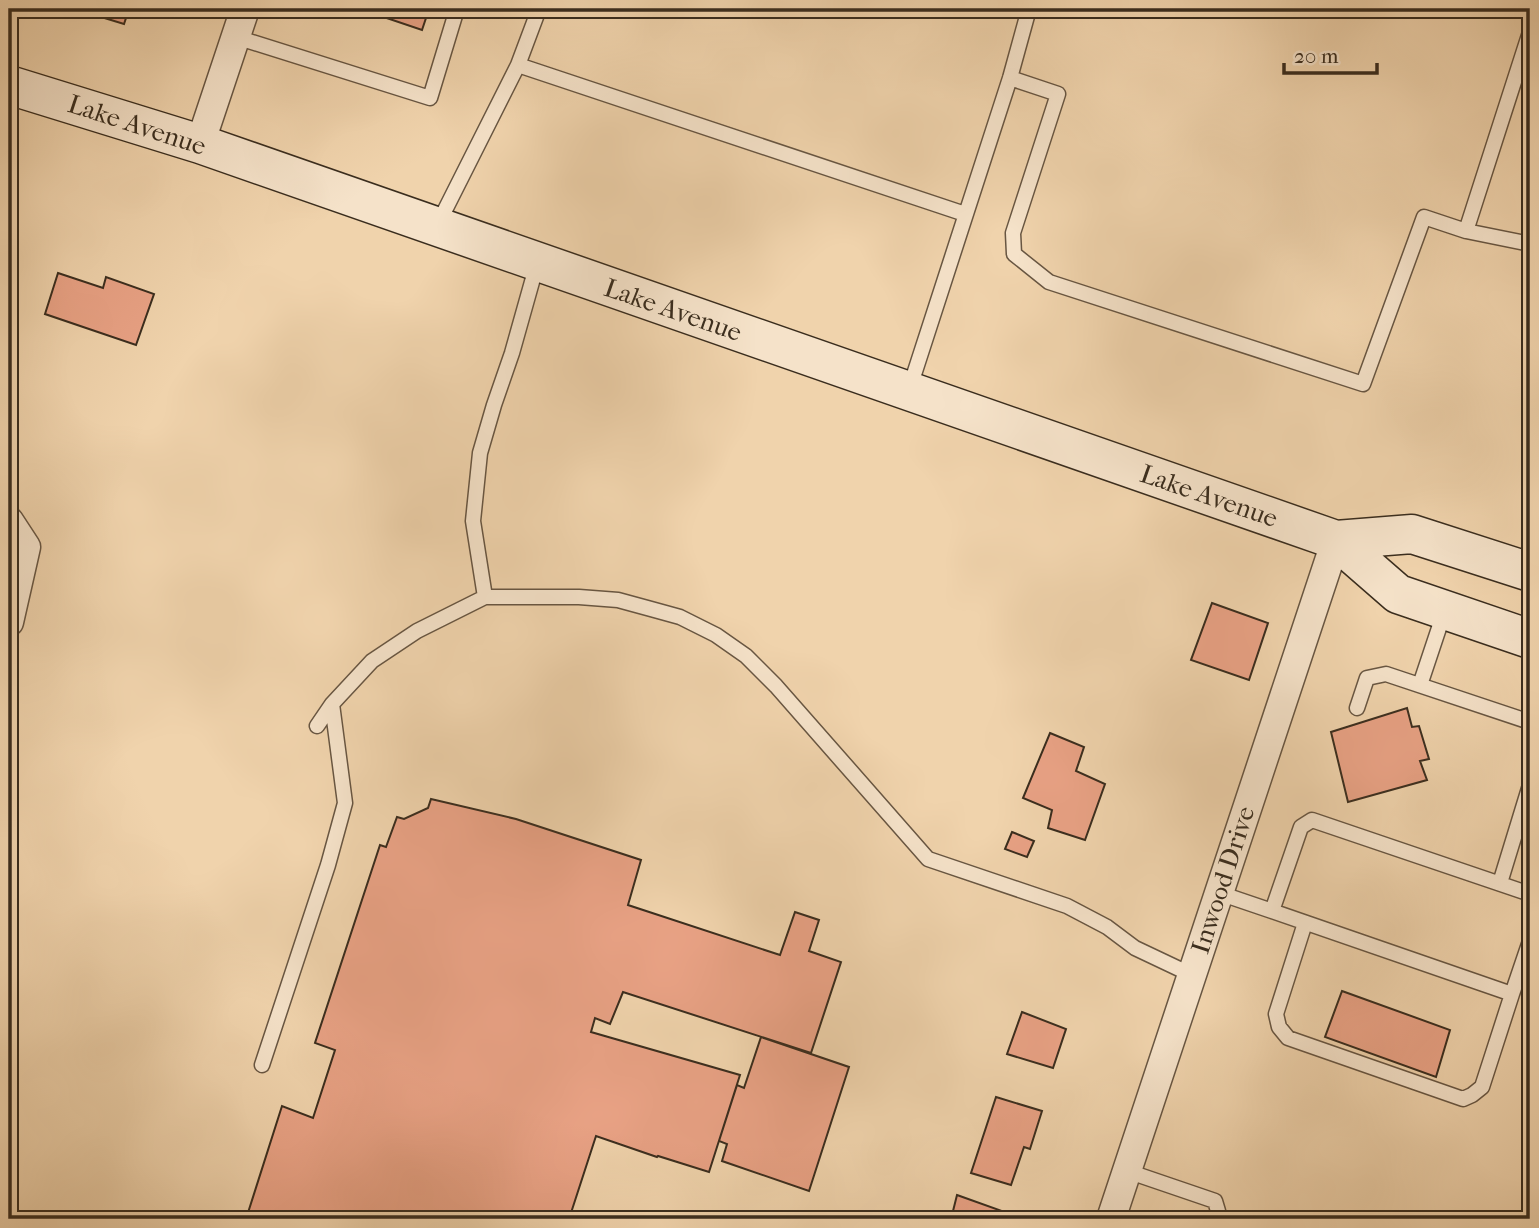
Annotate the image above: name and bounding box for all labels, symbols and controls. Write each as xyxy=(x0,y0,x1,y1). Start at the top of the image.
scale bar xyxy=(1284,32,1376,76)
text: 20 m xyxy=(1294,44,1339,68)
street label: Lake Avenue xyxy=(64,88,210,162)
street label: Lake Avenue xyxy=(600,272,746,348)
street label: Lake Avenue xyxy=(1136,458,1282,534)
street label: Inwood Drive xyxy=(1185,802,1261,958)

